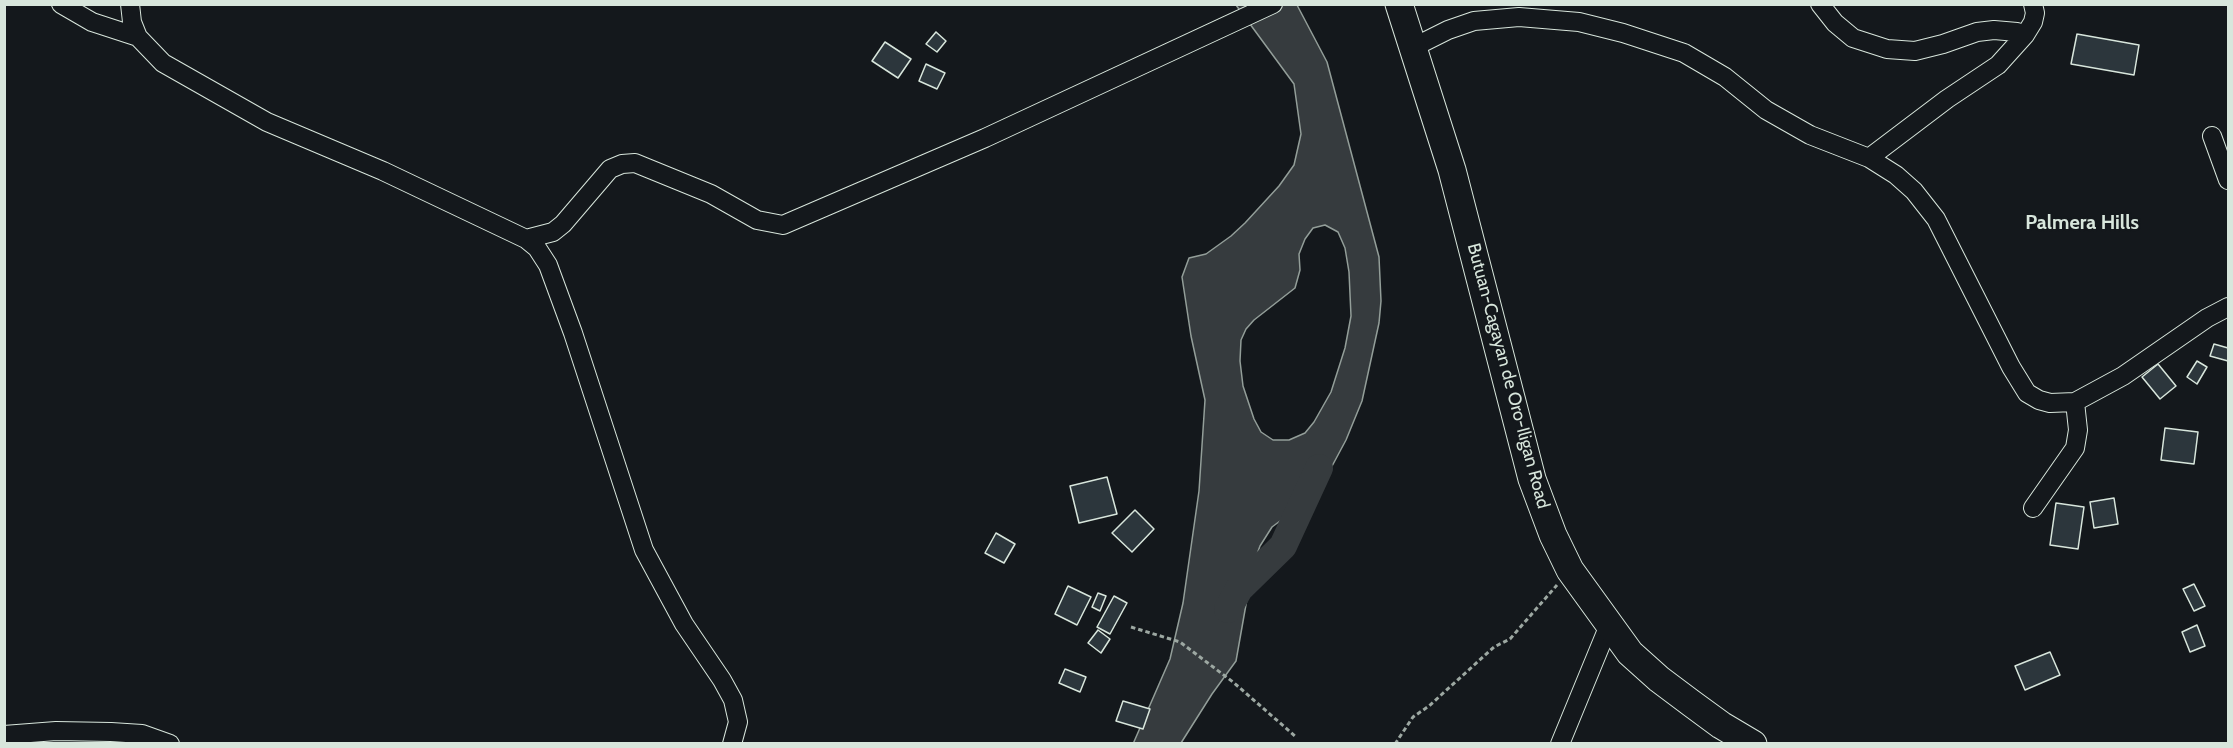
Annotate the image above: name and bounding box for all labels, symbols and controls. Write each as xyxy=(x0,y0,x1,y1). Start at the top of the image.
district label: Palmera Hills xyxy=(2025,211,2139,235)
street label: Butuan-Cagayan de Oro-Iligan Road xyxy=(1462,241,1554,511)

